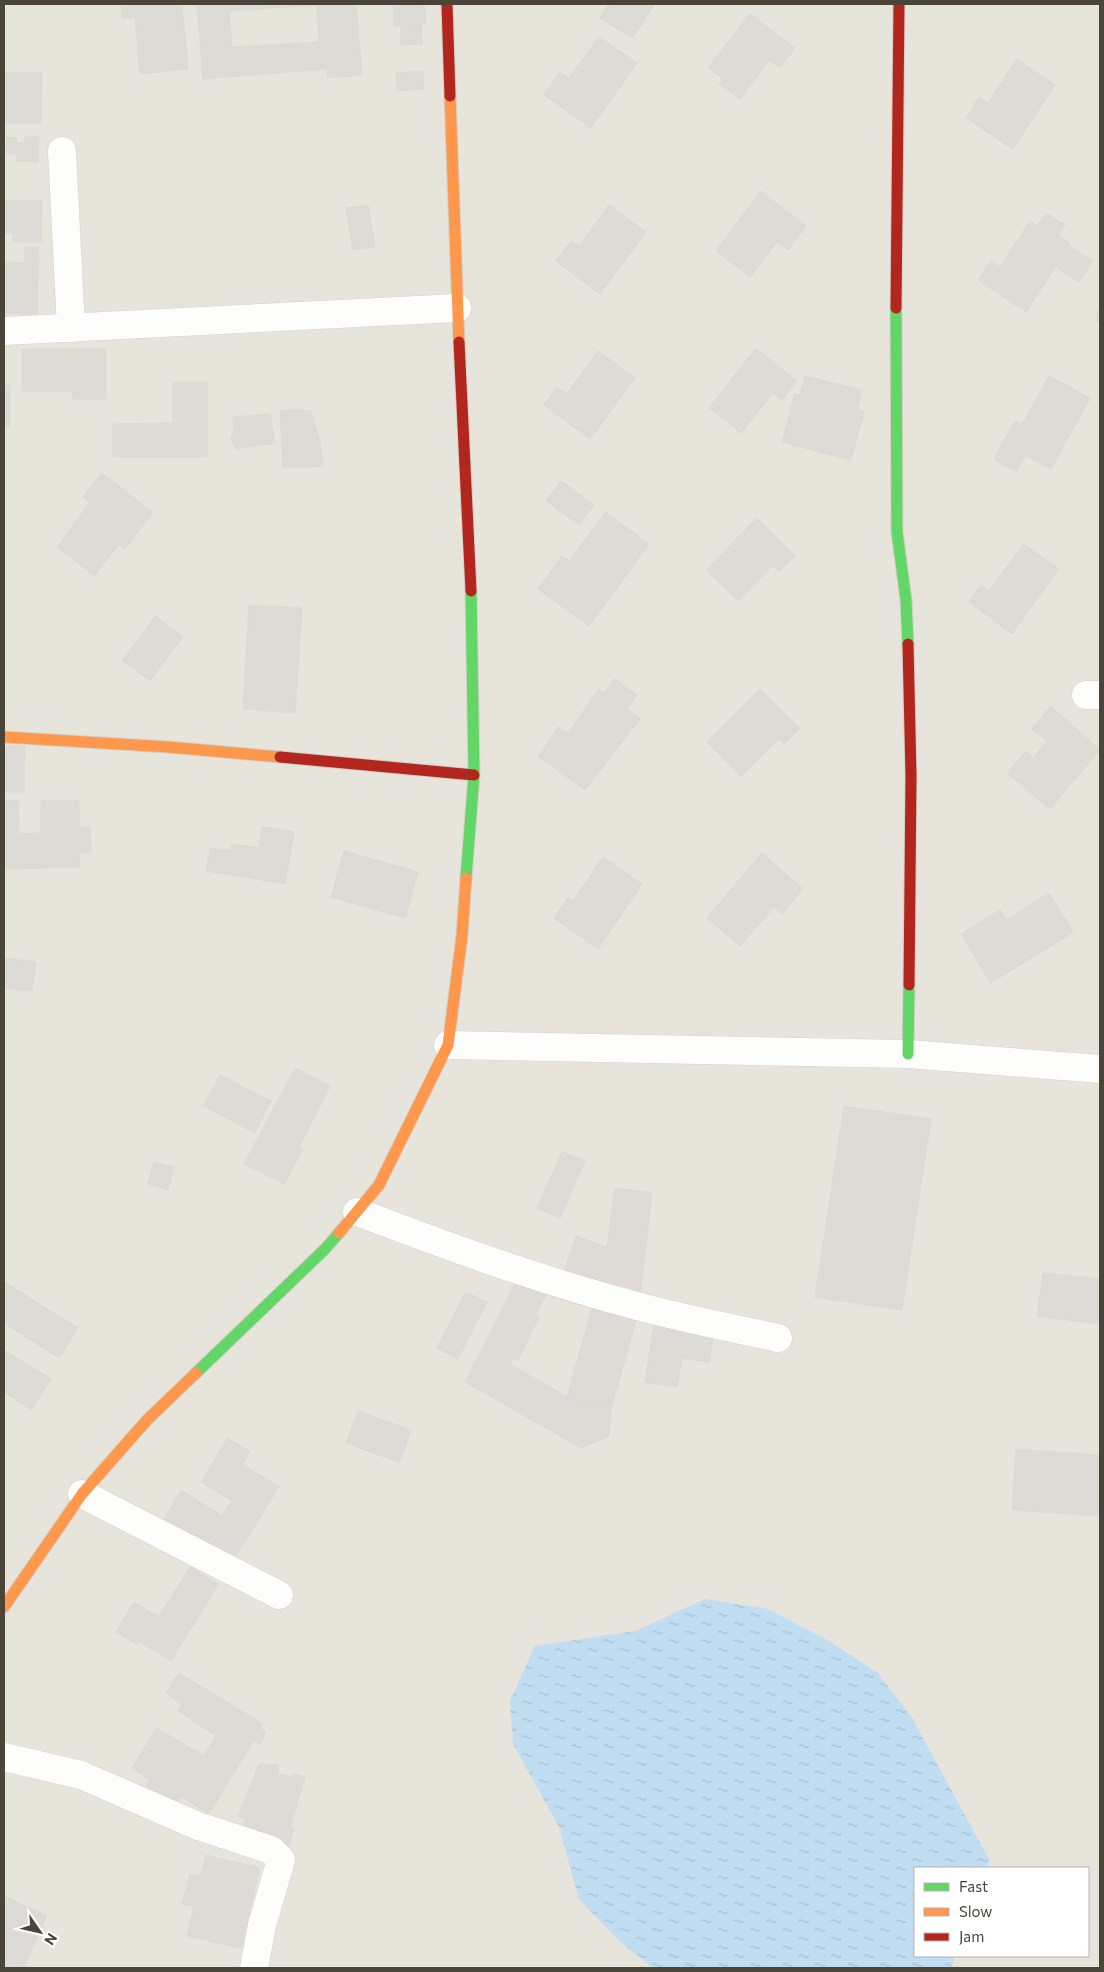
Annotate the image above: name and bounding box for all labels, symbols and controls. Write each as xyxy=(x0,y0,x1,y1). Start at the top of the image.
legend xyxy=(914,1867,1089,1957)
text: Fast xyxy=(959,1877,988,1895)
text: Slow xyxy=(959,1902,992,1920)
north arrow xyxy=(15,1907,65,1957)
text: Jam xyxy=(959,1927,984,1945)
text: N xyxy=(41,1930,61,1949)

